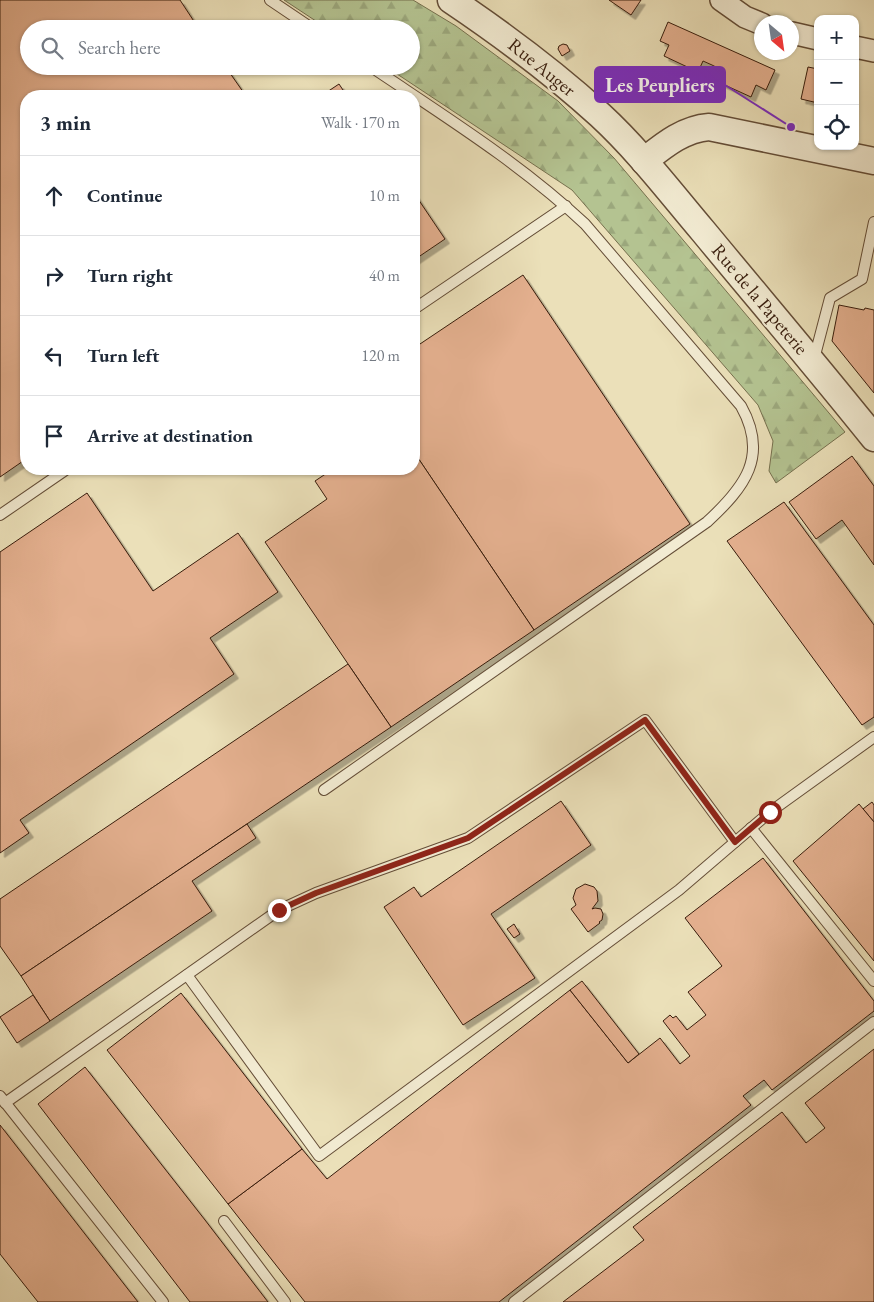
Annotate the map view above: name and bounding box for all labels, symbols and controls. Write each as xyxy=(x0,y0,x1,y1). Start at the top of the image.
north arrow xyxy=(754,15,799,60)
map controls xyxy=(814,15,859,150)
button: + xyxy=(814,15,859,60)
search box xyxy=(20,20,420,75)
street label: Rue Auger xyxy=(503,32,581,102)
icon: search xyxy=(38,34,66,62)
text: Search here xyxy=(78,35,160,60)
button: − xyxy=(814,60,859,105)
callout: Les Peupliers xyxy=(595,67,725,102)
text: Les Peupliers xyxy=(605,72,715,98)
button: locate xyxy=(814,105,859,150)
text: 3 min xyxy=(40,109,91,136)
text: Walk · 170 m xyxy=(321,112,400,133)
icon: ahead xyxy=(40,182,68,210)
text: Continue xyxy=(87,183,162,208)
text: 10 m xyxy=(369,185,400,206)
street label: Rue de la Papeterie xyxy=(706,238,814,360)
icon: right xyxy=(40,262,68,290)
text: Turn right xyxy=(87,263,173,288)
text: 40 m xyxy=(369,265,400,286)
icon: left xyxy=(40,342,68,370)
text: Turn left xyxy=(87,343,159,368)
text: 120 m xyxy=(361,345,400,366)
icon: arrive xyxy=(40,422,68,450)
text: Arrive at destination xyxy=(87,423,253,448)
route start xyxy=(759,801,782,824)
route end xyxy=(268,899,291,922)

